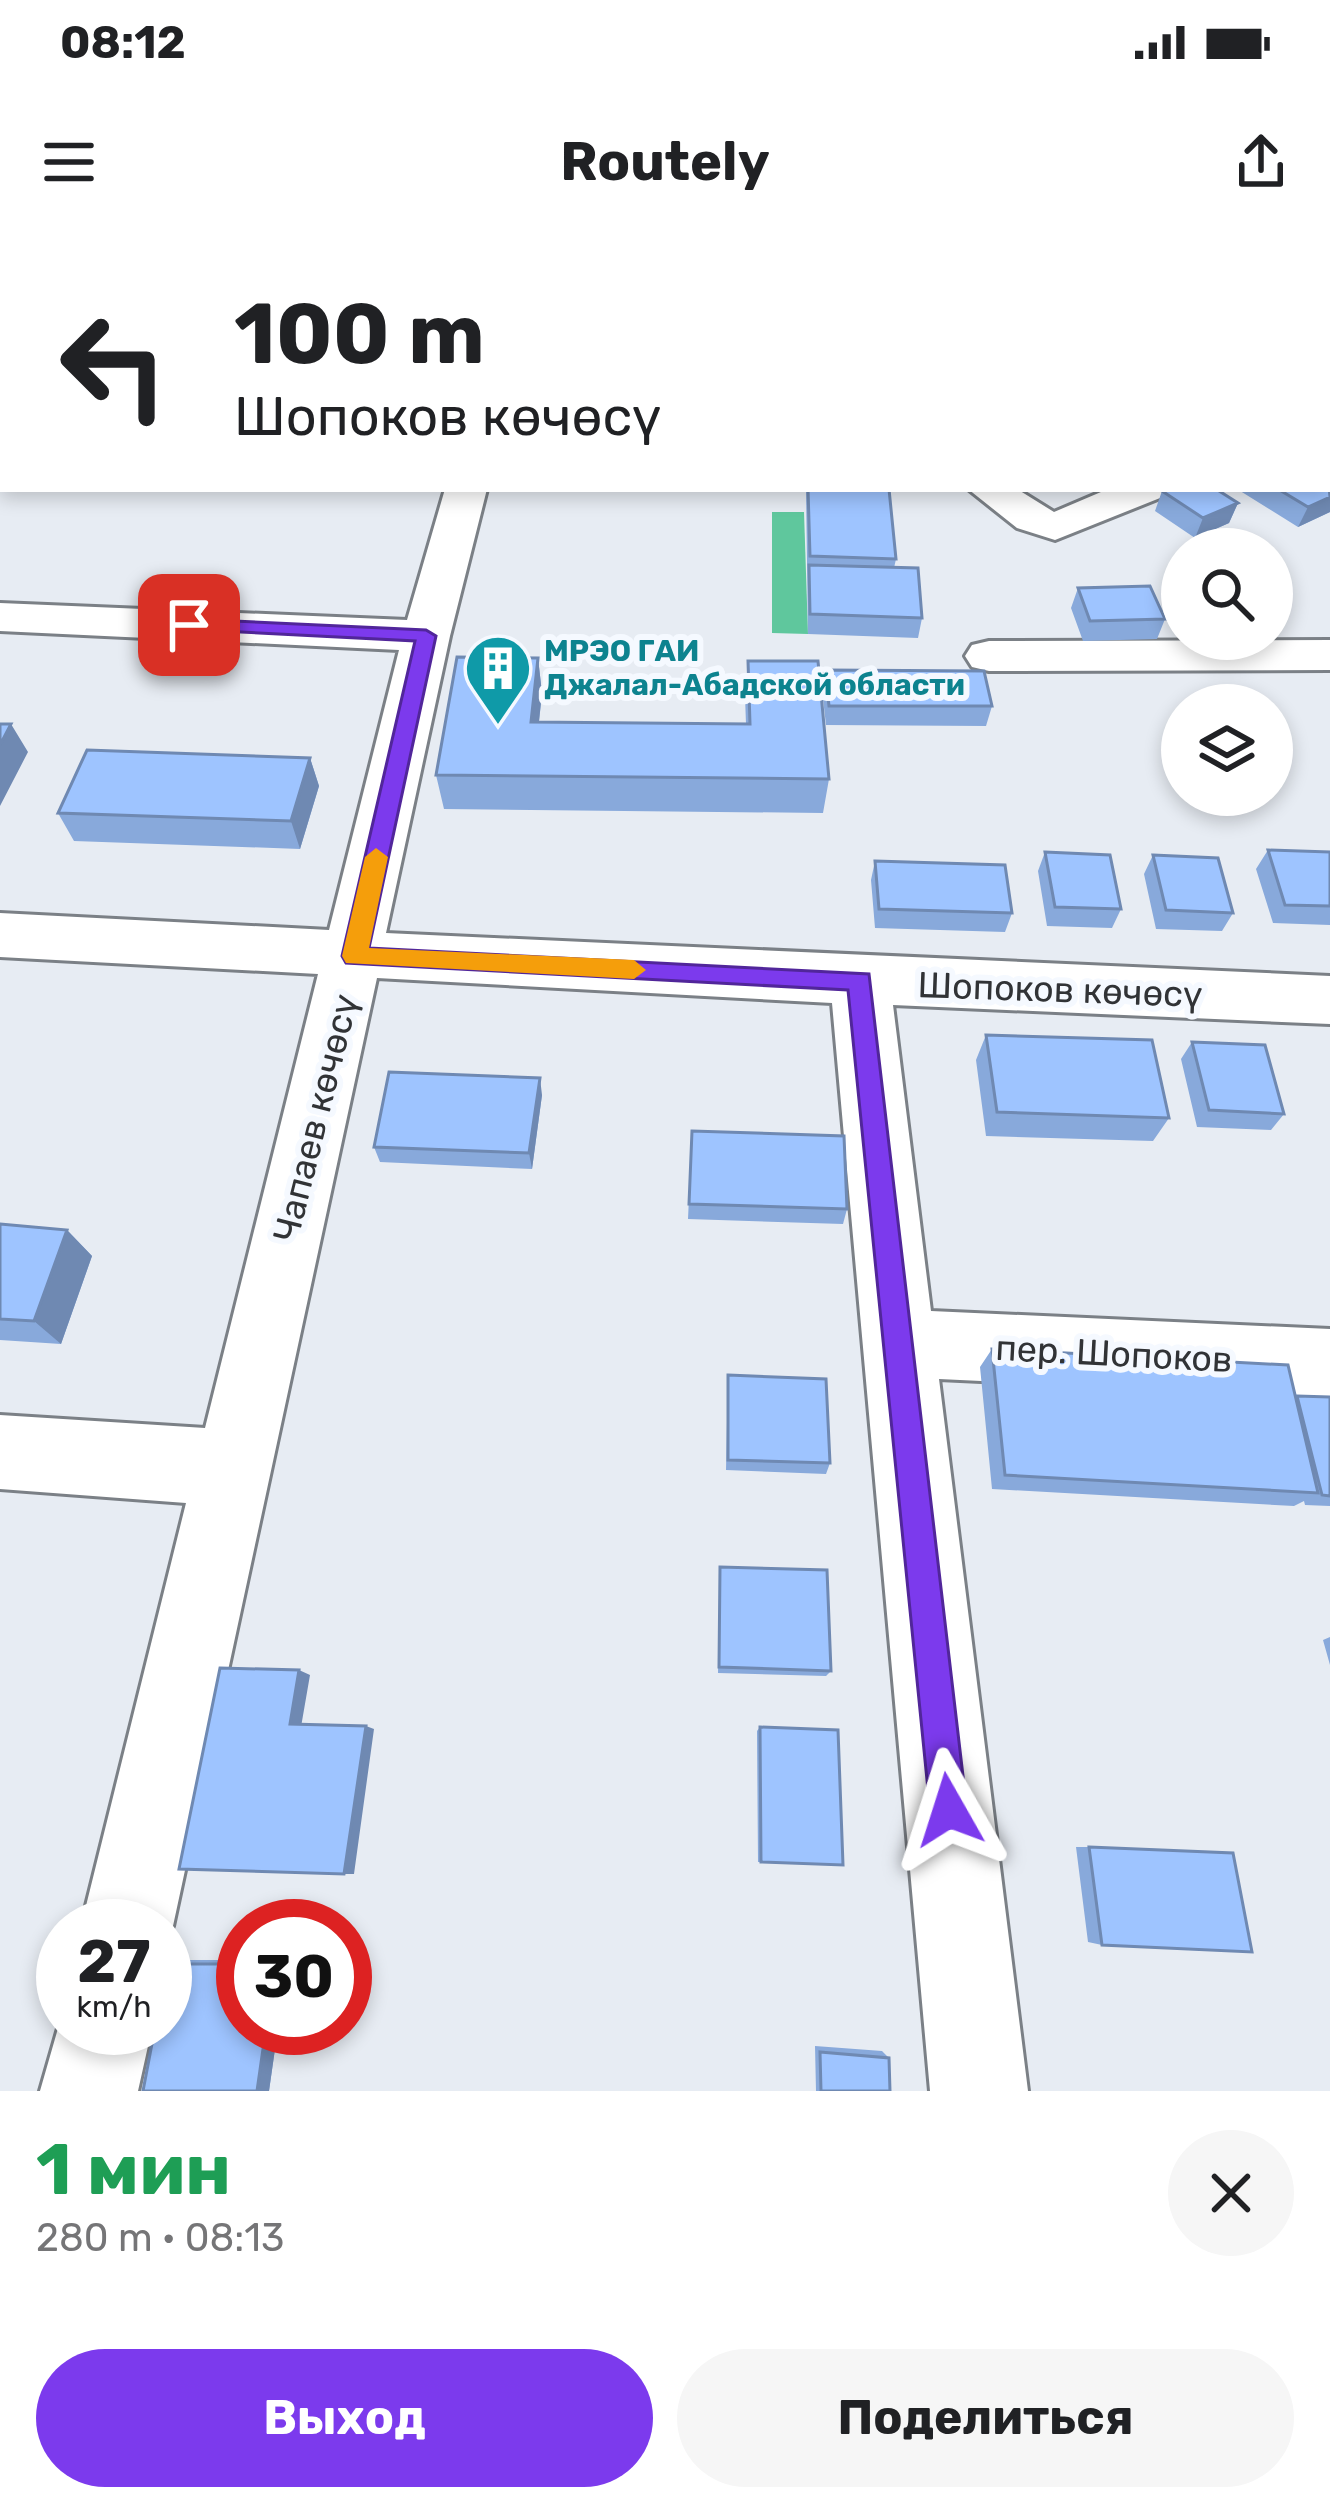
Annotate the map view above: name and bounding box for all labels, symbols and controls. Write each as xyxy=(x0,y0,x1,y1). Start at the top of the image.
text: 08:12 xyxy=(60,16,186,69)
icon: menu xyxy=(36,129,102,195)
icon: share xyxy=(1228,129,1294,195)
text: Routely xyxy=(560,130,770,194)
text: 100 m xyxy=(234,284,485,384)
icon: left xyxy=(36,288,192,444)
text: Шопоков көчөсү xyxy=(234,385,661,449)
map controls xyxy=(1161,528,1293,816)
button: search xyxy=(1161,528,1293,660)
pin xyxy=(138,574,240,676)
icon: arrive xyxy=(156,592,222,658)
building icon: МРЭО ГАИ Джалал-Абадской области xyxy=(463,633,533,727)
place label: МРЭО ГАИ Джалал-Абадской области xyxy=(544,633,965,703)
button: layers xyxy=(1161,684,1293,816)
street label: Шопоков көчөсү xyxy=(917,963,1203,1016)
street label: Чапаев көчөсү xyxy=(264,990,367,1246)
street label: пер. Шопоков xyxy=(995,1326,1233,1381)
position arrow xyxy=(886,1747,1012,1873)
speed limit sign: 30 xyxy=(216,1899,372,2055)
text: 27 xyxy=(77,1926,151,1997)
text: km/h xyxy=(77,1989,151,2025)
text: 1 мин xyxy=(36,2127,231,2212)
button: close xyxy=(1168,2130,1294,2256)
text: 280 m · 08:13 xyxy=(36,2215,284,2261)
button: Выход xyxy=(36,2349,653,2487)
button: Поделиться xyxy=(677,2349,1294,2487)

